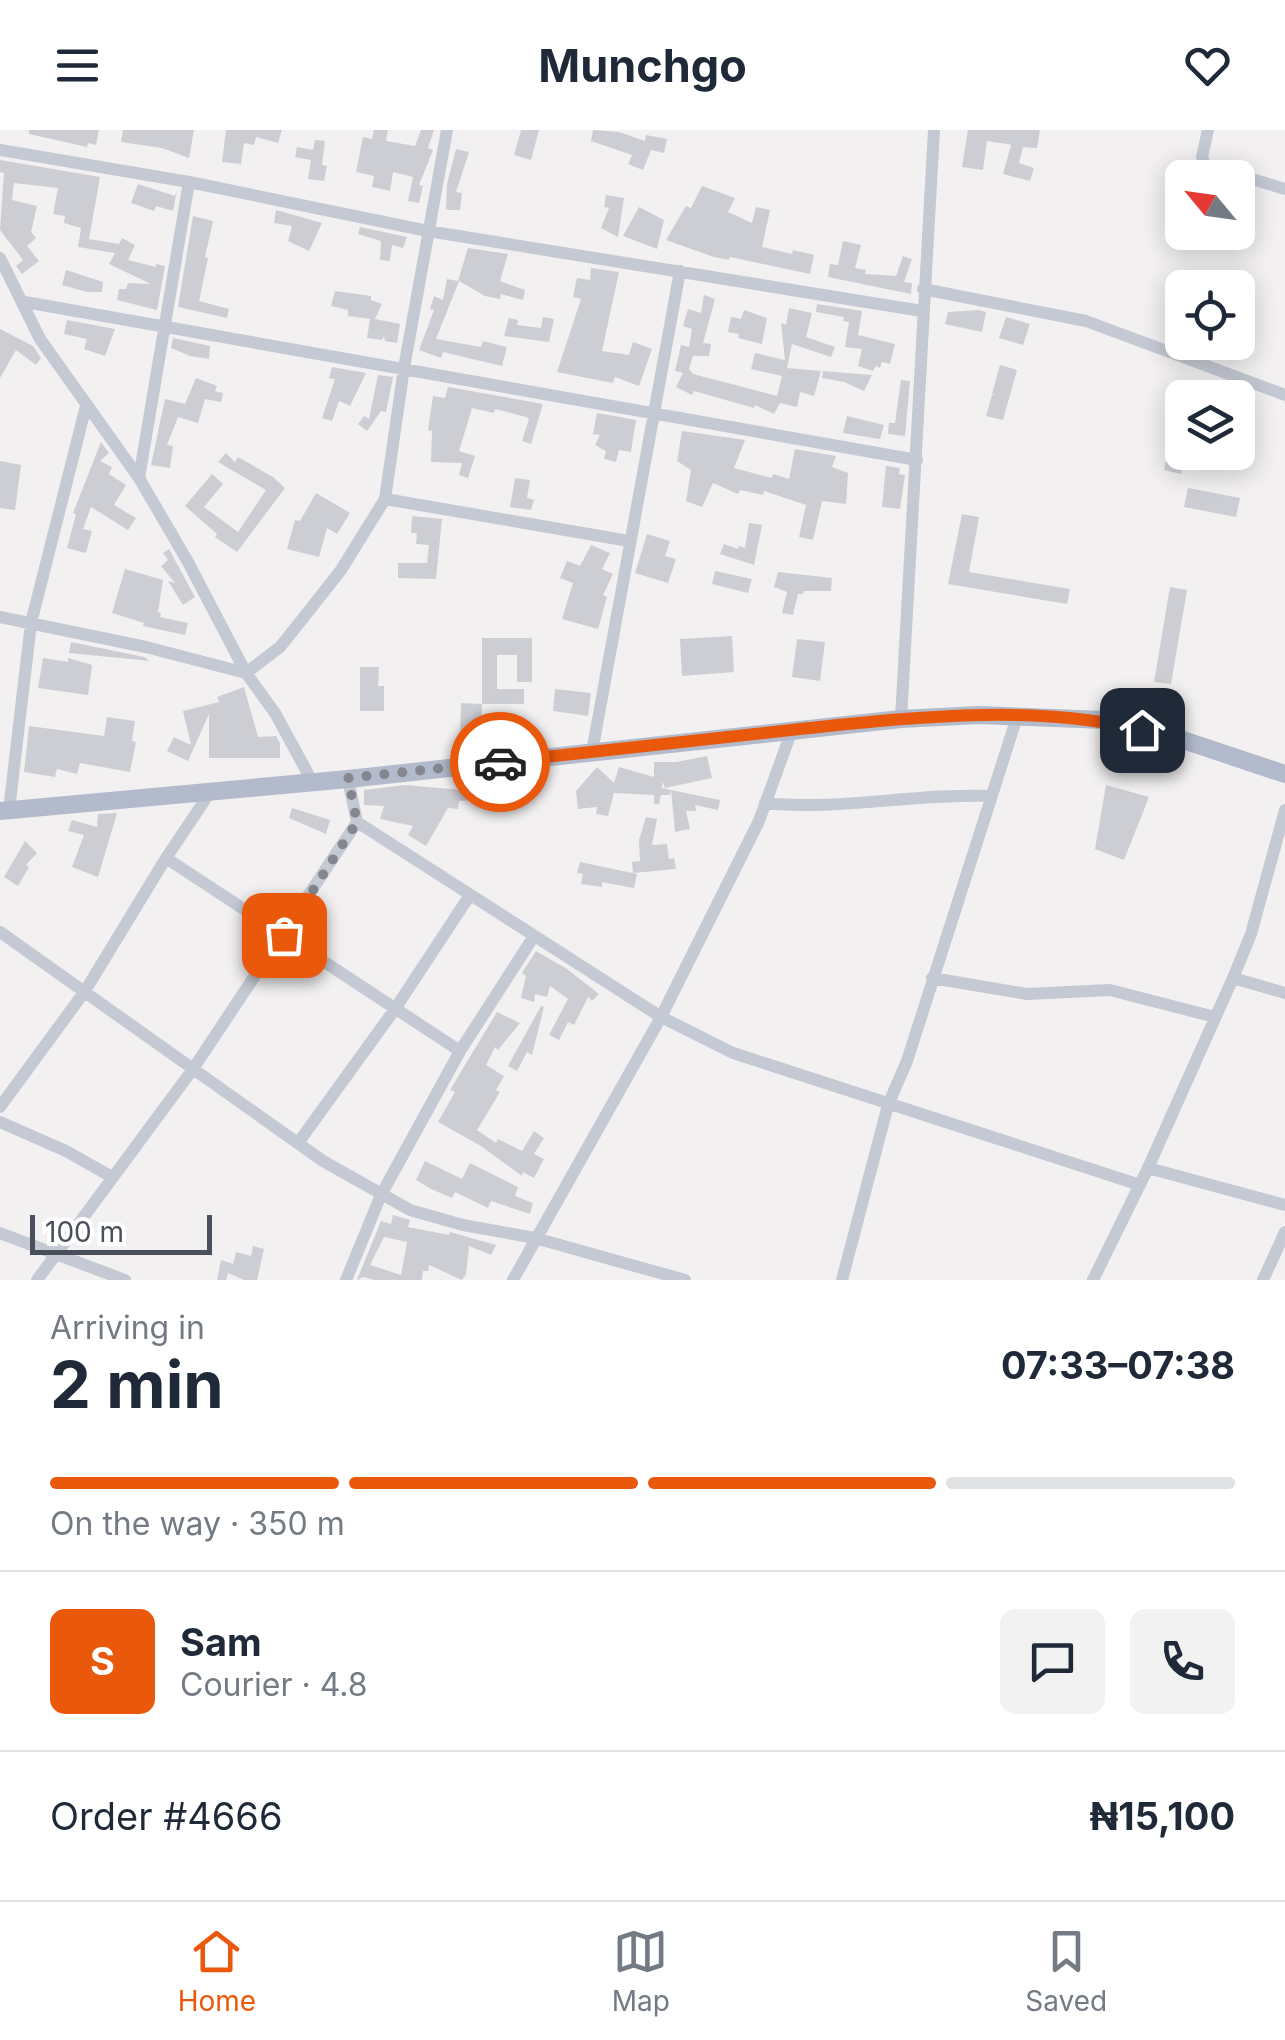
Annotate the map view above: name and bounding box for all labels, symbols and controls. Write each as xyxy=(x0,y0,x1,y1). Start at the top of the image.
icon: menu xyxy=(50,38,105,93)
text: Munchgo xyxy=(538,38,747,93)
icon: heart xyxy=(1180,38,1235,93)
north arrow xyxy=(1165,160,1255,250)
map controls xyxy=(1165,160,1255,470)
button: locate xyxy=(1165,270,1255,360)
button: layers xyxy=(1165,380,1255,470)
pin xyxy=(1100,688,1185,773)
icon: home xyxy=(1115,703,1170,758)
courier xyxy=(450,712,550,812)
icon: car xyxy=(473,735,528,790)
pin xyxy=(242,893,327,978)
icon: bag xyxy=(257,908,312,963)
scale bar xyxy=(30,1210,212,1254)
text: 100 m xyxy=(45,1215,124,1249)
text: Arriving in xyxy=(50,1308,205,1347)
text: 07:33–07:38 xyxy=(1001,1342,1235,1388)
text: 2 min xyxy=(50,1345,224,1424)
text: On the way · 350 m xyxy=(50,1504,345,1543)
button: chat xyxy=(1000,1609,1105,1714)
button: phone xyxy=(1130,1609,1235,1714)
text: Sam xyxy=(180,1619,262,1665)
text: S xyxy=(90,1638,115,1684)
text: Courier · 4.8 xyxy=(180,1665,368,1704)
text: Order #4666 xyxy=(50,1793,282,1839)
text: ₦15,100 xyxy=(1090,1793,1235,1839)
tab: Home xyxy=(178,1924,256,2018)
tab: Map xyxy=(612,1924,670,2018)
tab: Saved xyxy=(1025,1924,1107,2018)

